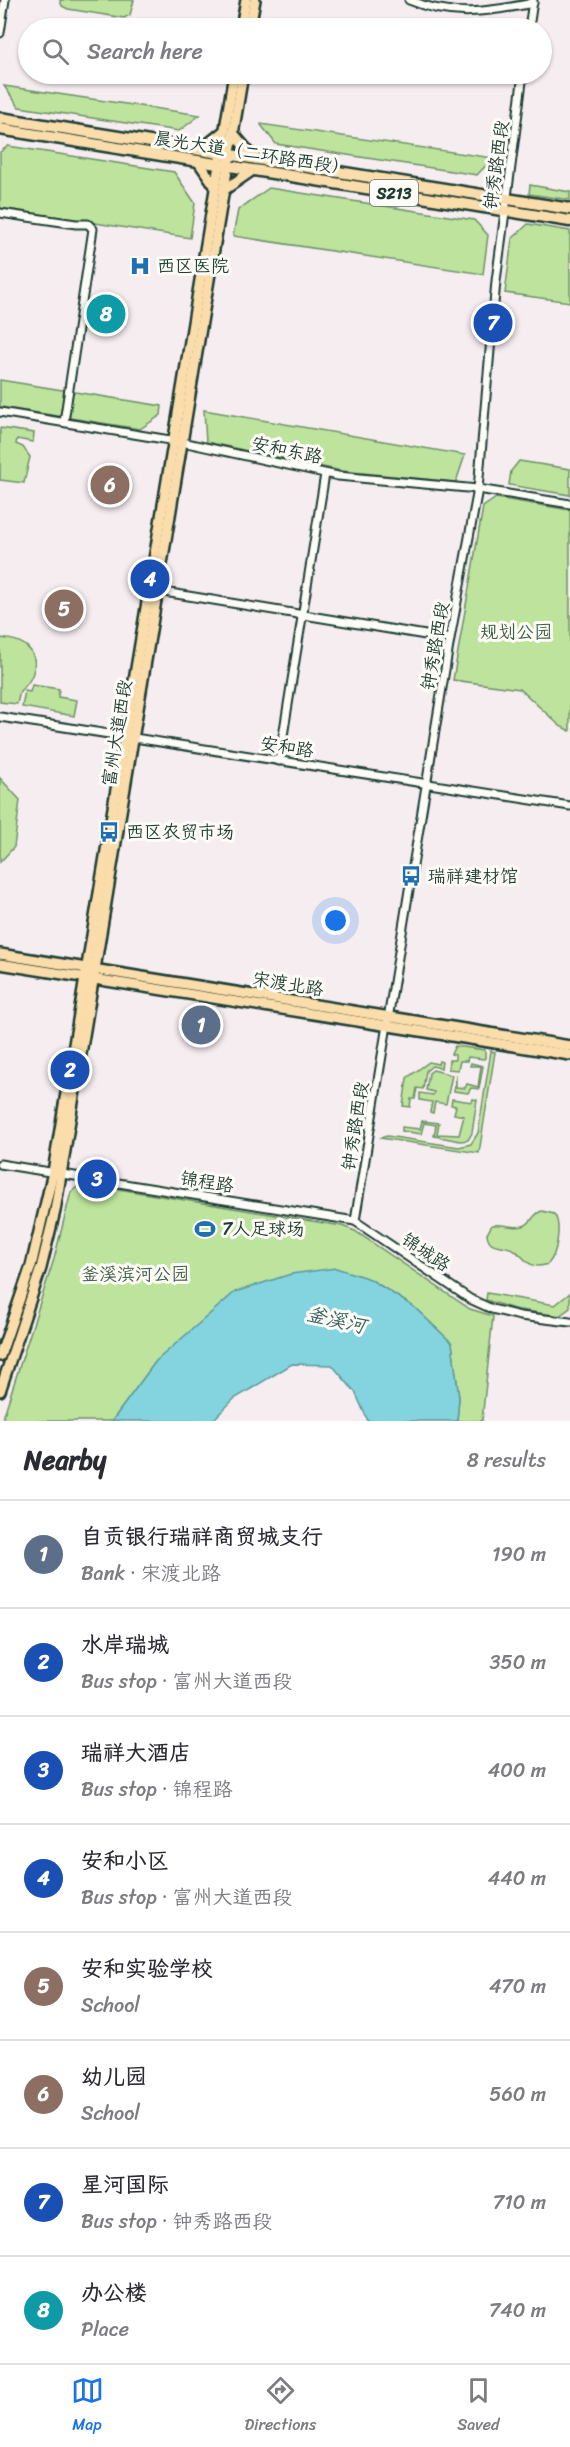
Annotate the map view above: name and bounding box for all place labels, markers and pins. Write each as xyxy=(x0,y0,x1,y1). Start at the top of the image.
place label: 西区医院 xyxy=(157,250,229,282)
hospital icon: 西区医院 xyxy=(128,254,152,278)
pin: 8 xyxy=(86,292,126,336)
pin: 7 xyxy=(474,300,512,346)
pin: 6 xyxy=(90,462,130,508)
pin: 4 xyxy=(130,556,170,602)
pin: 5 xyxy=(44,586,84,632)
place label: 西区农贸市场 xyxy=(126,816,234,848)
bus stop icon: 西区农贸市场 xyxy=(97,820,121,844)
place label: 瑞祥建材馆 xyxy=(428,860,518,892)
bus stop icon: 瑞祥建材馆 xyxy=(399,864,423,888)
pin: 1 xyxy=(182,1002,220,1048)
pin: 2 xyxy=(50,1048,90,1092)
pin: 3 xyxy=(78,1156,116,1202)
place label: 7人足球场 xyxy=(222,1213,304,1245)
sports icon: 7人足球场 xyxy=(193,1217,217,1241)

